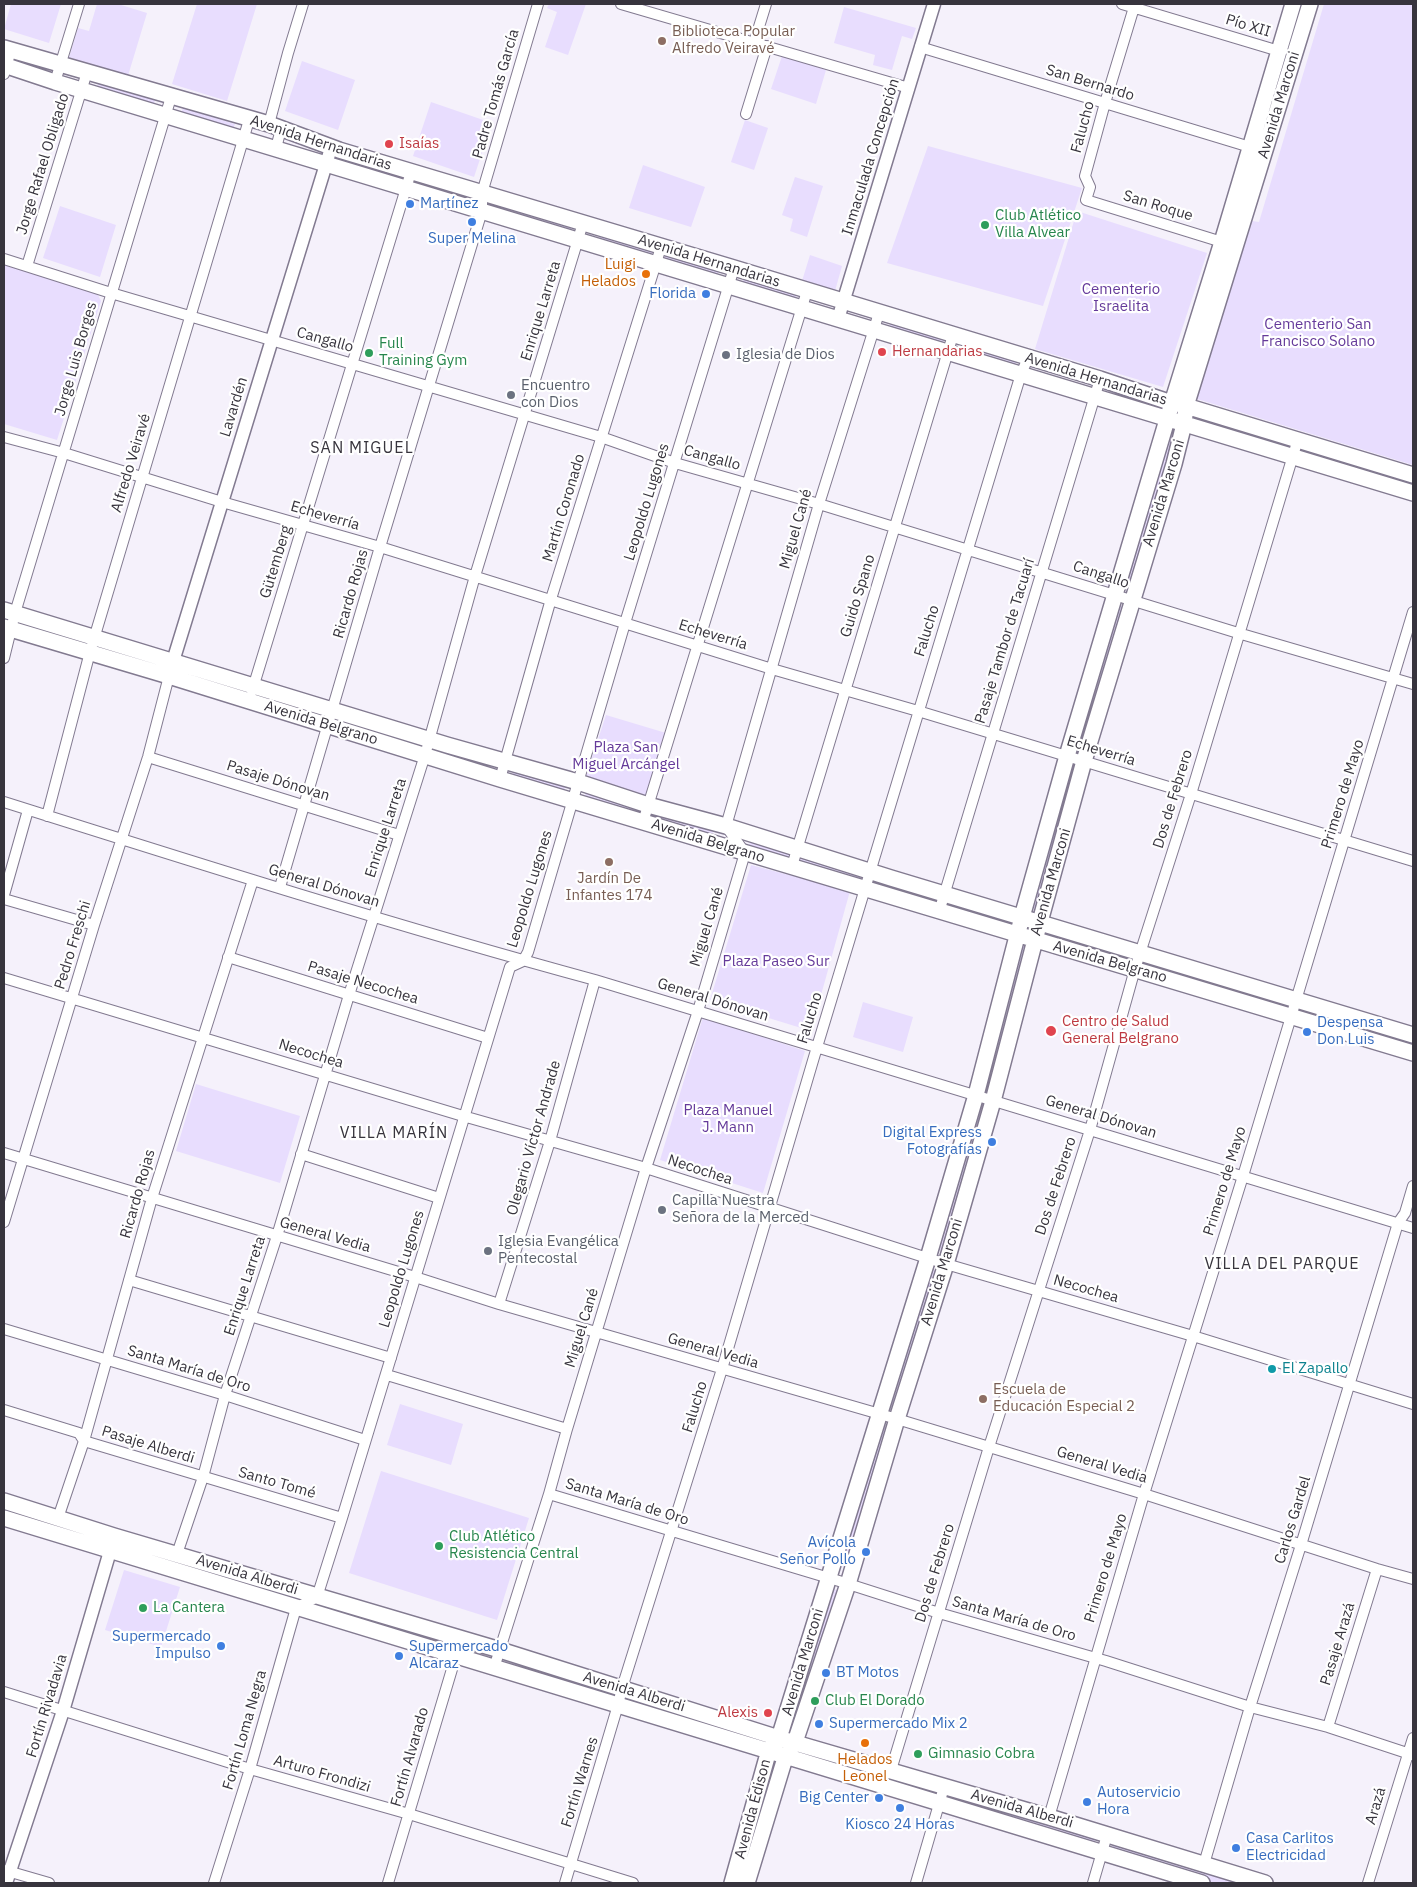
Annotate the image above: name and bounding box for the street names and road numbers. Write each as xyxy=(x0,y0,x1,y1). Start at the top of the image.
street label: Pío XII xyxy=(1223,11,1273,41)
street label: Padre Tomás García xyxy=(469,27,523,161)
street label: Avenida Marconi xyxy=(1254,49,1304,161)
street label: San Bernardo xyxy=(1044,61,1136,105)
street label: Inmaculada Concepción xyxy=(839,76,903,238)
street label: Jorge Rafael Obligado xyxy=(13,91,73,237)
street label: Falucho xyxy=(1067,99,1099,155)
street label: Avenida Hernandarias xyxy=(248,112,394,174)
street label: San Roque xyxy=(1121,187,1195,225)
street label: Avenida Hernandarias xyxy=(636,231,782,291)
street label: Enrique Larreta xyxy=(517,259,565,363)
street label: Jorge Luis Borges xyxy=(51,300,101,418)
street label: Cangallo xyxy=(295,323,355,357)
street label: Avenida Hernandarias xyxy=(1023,349,1169,409)
street label: Lavardén xyxy=(216,375,252,439)
street label: Alfredo Veiravé xyxy=(107,411,155,515)
street label: Avenida Marconi xyxy=(1139,437,1189,549)
street label: Leopoldo Lugones xyxy=(621,441,673,563)
street label: Cangallo xyxy=(682,441,742,475)
street label: Martín Coronado xyxy=(539,452,589,564)
street label: Miguel Cané xyxy=(776,487,816,571)
street label: Echeverría xyxy=(288,498,362,534)
street label: Gütemberg xyxy=(256,523,296,601)
street label: Ricardo Rojas xyxy=(330,547,372,641)
street label: Guido Spano xyxy=(837,552,879,640)
street label: Pasaje Tambor de Tacuarí xyxy=(971,556,1039,726)
street label: Cangallo xyxy=(1071,557,1131,593)
street label: Falucho xyxy=(911,603,943,659)
street label: Echeverría xyxy=(676,616,750,654)
street label: Avenida Belgrano xyxy=(262,697,380,749)
street label: Echeverría xyxy=(1064,732,1138,770)
street label: Primero de Mayo xyxy=(1318,737,1368,851)
street label: Dos de Febrero xyxy=(1149,747,1197,851)
street label: Pasaje Dónovan xyxy=(224,757,332,805)
street label: Enrique Larreta xyxy=(361,776,411,880)
street label: Avenida Belgrano xyxy=(649,815,767,867)
street label: Avenida Marconi xyxy=(1027,826,1075,938)
street label: Leopoldo Lugones xyxy=(504,828,556,950)
street label: General Dónovan xyxy=(266,861,382,911)
street label: Miguel Cané xyxy=(686,885,728,969)
street label: Pedro Freschi xyxy=(51,898,95,992)
street label: Avenida Belgrano xyxy=(1051,937,1169,987)
street label: Pasaje Necochea xyxy=(305,958,421,1008)
street label: General Dónovan xyxy=(655,975,771,1025)
street label: Falucho xyxy=(794,990,826,1046)
street label: Necochea xyxy=(276,1036,346,1072)
street label: Olegario Víctor Andrade xyxy=(503,1058,565,1218)
street label: General Dónovan xyxy=(1043,1092,1159,1142)
street label: Primero de Mayo xyxy=(1200,1124,1250,1238)
street label: Dos de Febrero xyxy=(1032,1135,1080,1237)
street label: Ricardo Rojas xyxy=(117,1147,159,1241)
street label: Necochea xyxy=(665,1151,735,1189)
street label: Leopoldo Lugones xyxy=(376,1208,428,1330)
street label: General Vedia xyxy=(277,1213,373,1257)
street label: Avenida Marconi xyxy=(917,1216,967,1328)
street label: Enrique Larreta xyxy=(220,1234,270,1338)
street label: Necochea xyxy=(1051,1271,1121,1307)
street label: Miguel Cané xyxy=(561,1286,603,1370)
street label: General Vedia xyxy=(665,1329,761,1373)
street label: Santa María de Oro xyxy=(125,1342,253,1396)
street label: Falucho xyxy=(679,1379,711,1435)
street label: Pasaje Alberdi xyxy=(99,1422,197,1468)
street label: General Vedia xyxy=(1054,1443,1150,1487)
street label: Santo Tomé xyxy=(236,1463,318,1503)
street label: Carlos Gardel xyxy=(1271,1474,1315,1566)
street label: Santa María de Oro xyxy=(563,1475,691,1529)
street label: Primero de Mayo xyxy=(1081,1511,1131,1625)
street label: Dos de Febrero xyxy=(911,1521,959,1625)
street label: Avenida Alberdi xyxy=(194,1551,300,1599)
street label: Santa María de Oro xyxy=(950,1593,1078,1645)
street label: Pasaje Arazá xyxy=(1317,1600,1359,1688)
street label: Avenida Marconi xyxy=(778,1606,828,1718)
street label: Fortín Rivadavia xyxy=(23,1652,71,1760)
street label: Fortín Loma Negra xyxy=(219,1668,271,1792)
street label: Avenida Alberdi xyxy=(581,1668,687,1716)
street label: Fortín Alvarado xyxy=(387,1705,433,1809)
street label: Fortín Warnes xyxy=(558,1734,602,1830)
street label: Arturo Frondizi xyxy=(271,1752,373,1796)
street label: Avenida Édison xyxy=(731,1757,775,1861)
street label: Arazá xyxy=(1362,1785,1390,1827)
street label: Avenida Alberdi xyxy=(969,1786,1075,1832)

